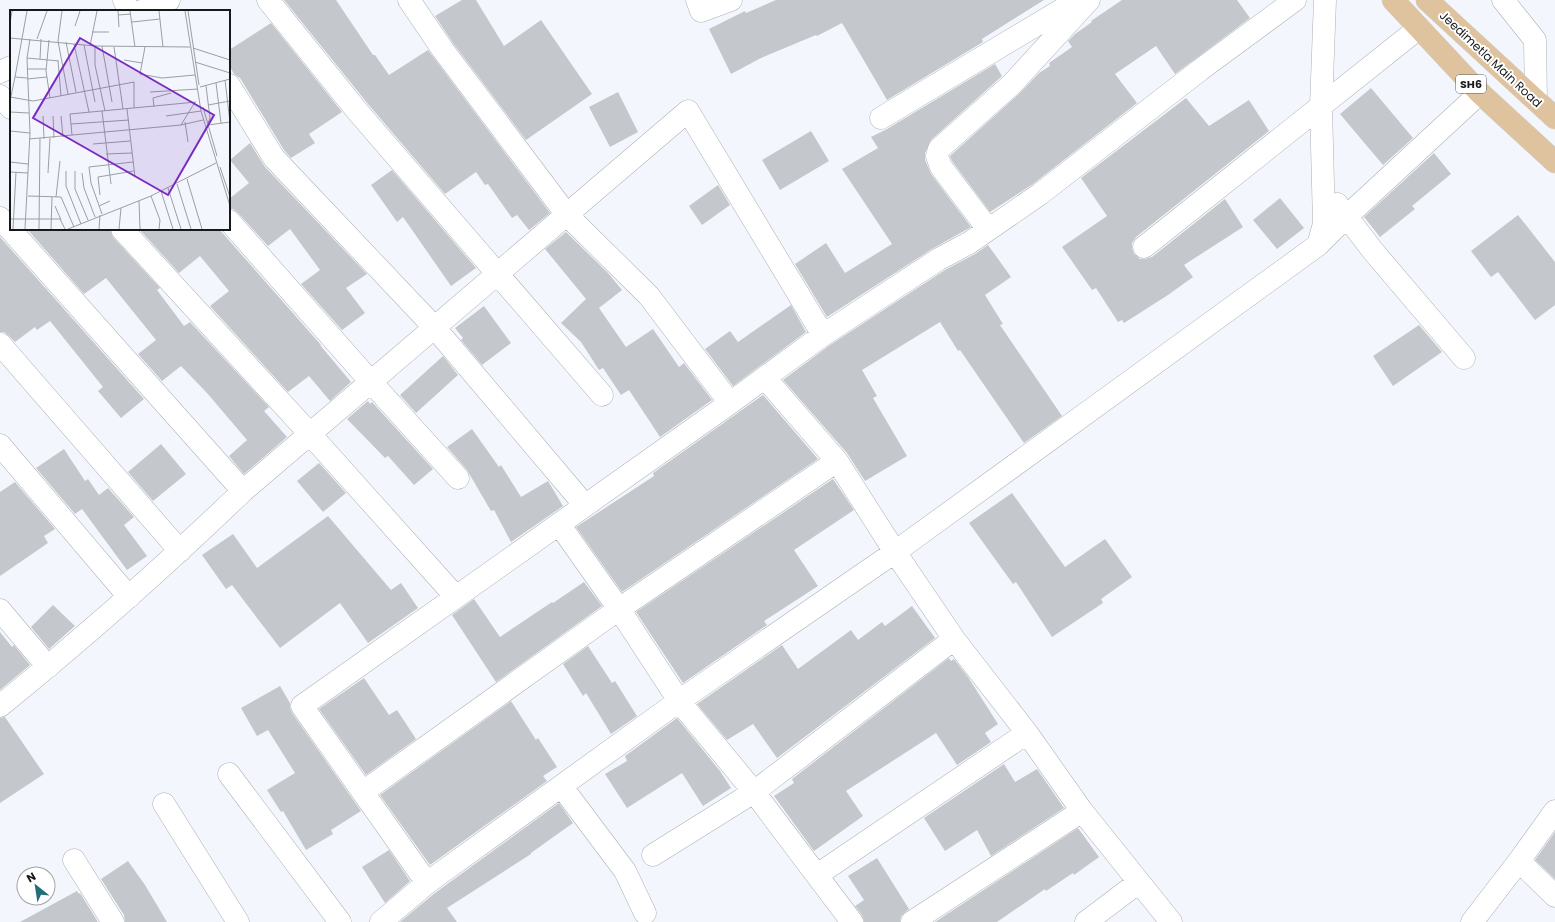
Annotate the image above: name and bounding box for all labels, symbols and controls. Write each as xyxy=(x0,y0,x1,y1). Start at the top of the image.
street label: Jeedimetla Main Road xyxy=(1436,7,1546,111)
inset map xyxy=(10,10,230,230)
road number: SH6 xyxy=(1456,75,1486,93)
north arrow xyxy=(16,866,56,906)
text: N xyxy=(23,868,39,886)

